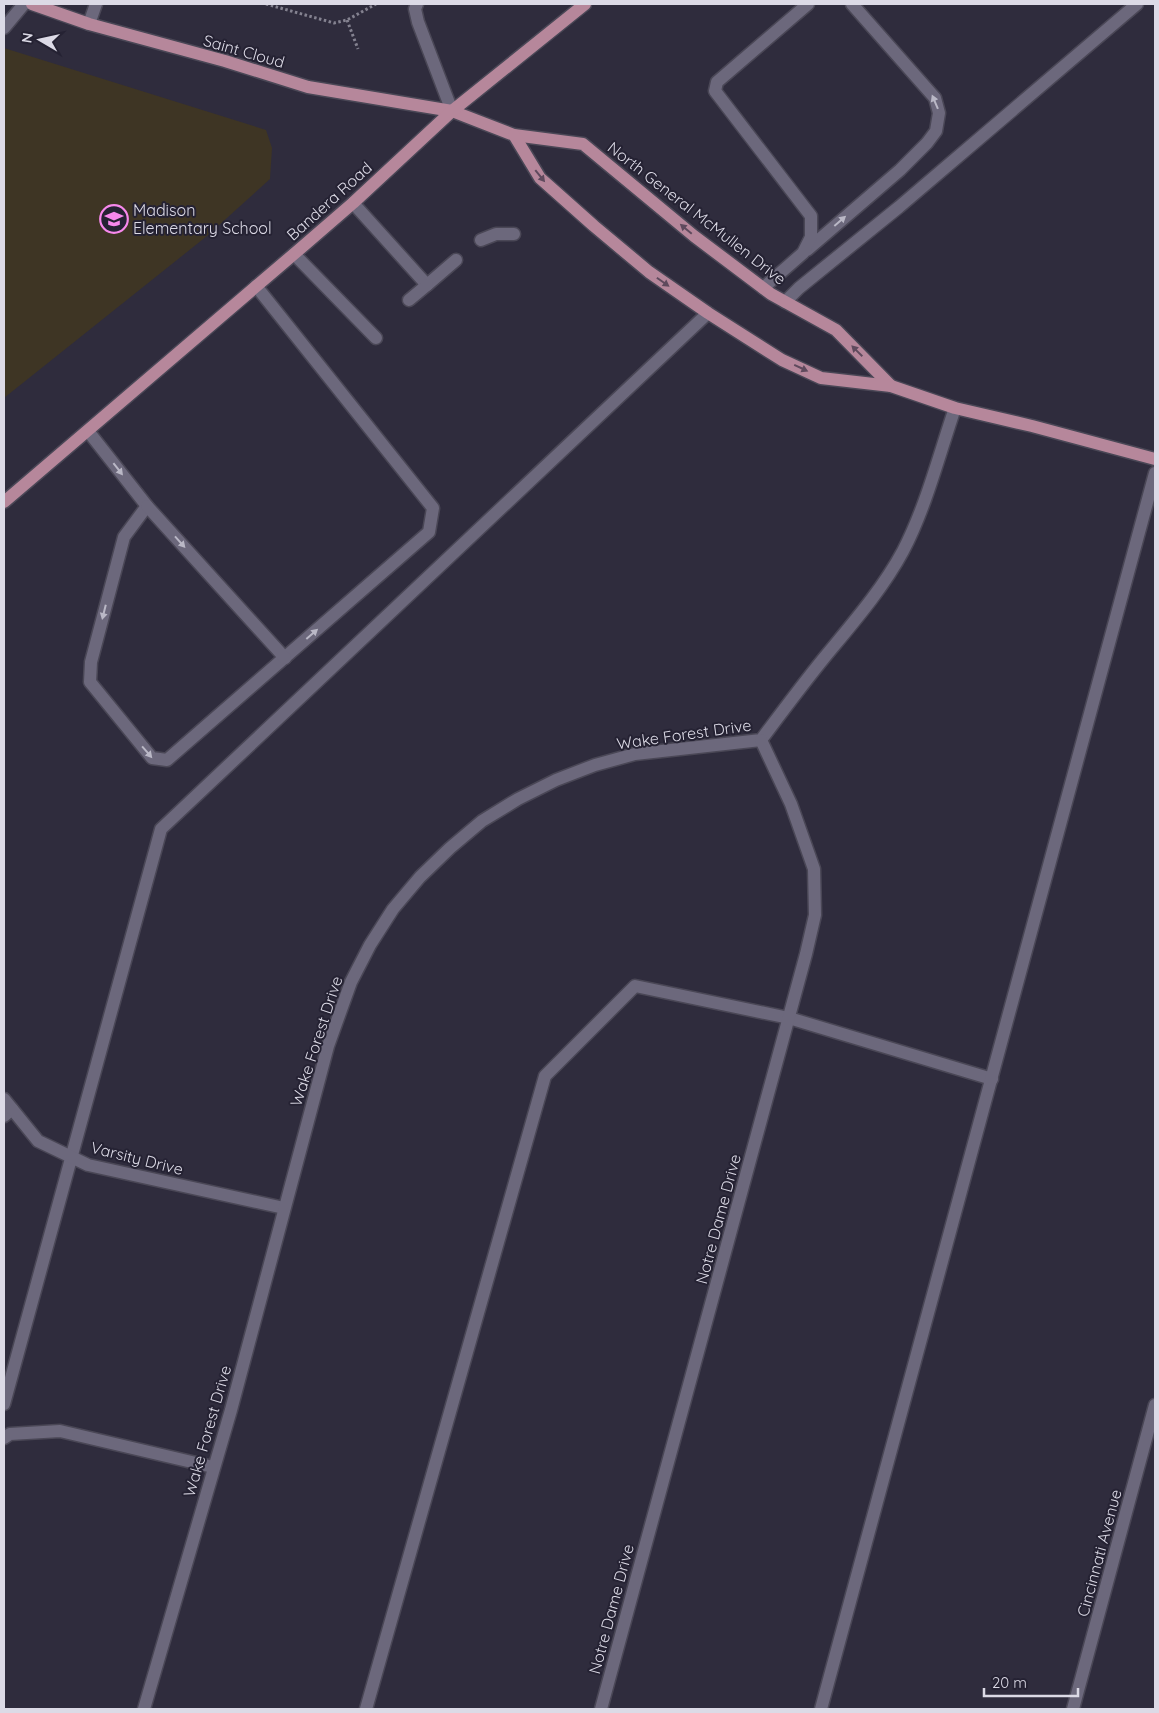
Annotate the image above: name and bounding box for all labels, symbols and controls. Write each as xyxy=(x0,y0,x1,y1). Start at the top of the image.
north arrow xyxy=(15,15,65,65)
street label: Saint Cloud xyxy=(201,30,287,72)
text: N xyxy=(17,31,37,44)
one-way arrow xyxy=(931,94,939,109)
street label: North General McMullen Drive xyxy=(604,137,790,289)
street label: Bandera Road xyxy=(282,157,376,245)
one-way arrow xyxy=(535,169,546,182)
place label: Madison Elementary School xyxy=(133,200,272,238)
school or university icon: Madison Elementary School xyxy=(99,204,129,234)
one-way arrow xyxy=(833,216,846,227)
one-way arrow xyxy=(679,223,692,234)
one-way arrow xyxy=(657,277,670,287)
one-way arrow xyxy=(851,345,863,357)
one-way arrow xyxy=(794,365,808,373)
one-way arrow xyxy=(113,463,123,476)
one-way arrow xyxy=(174,535,185,548)
one-way arrow xyxy=(100,604,108,619)
one-way arrow xyxy=(306,629,318,640)
street label: Wake Forest Drive xyxy=(615,715,753,753)
one-way arrow xyxy=(142,745,153,758)
street label: Wake Forest Drive xyxy=(286,973,346,1109)
street label: Varsity Drive xyxy=(89,1137,185,1179)
street label: Notre Dame Drive xyxy=(691,1152,745,1286)
street label: Wake Forest Drive xyxy=(179,1363,235,1499)
street label: Cincinnati Avenue xyxy=(1072,1487,1126,1619)
street label: Notre Dame Drive xyxy=(584,1542,638,1676)
scale bar xyxy=(984,1666,1078,1698)
text: 20 m xyxy=(992,1673,1027,1692)

